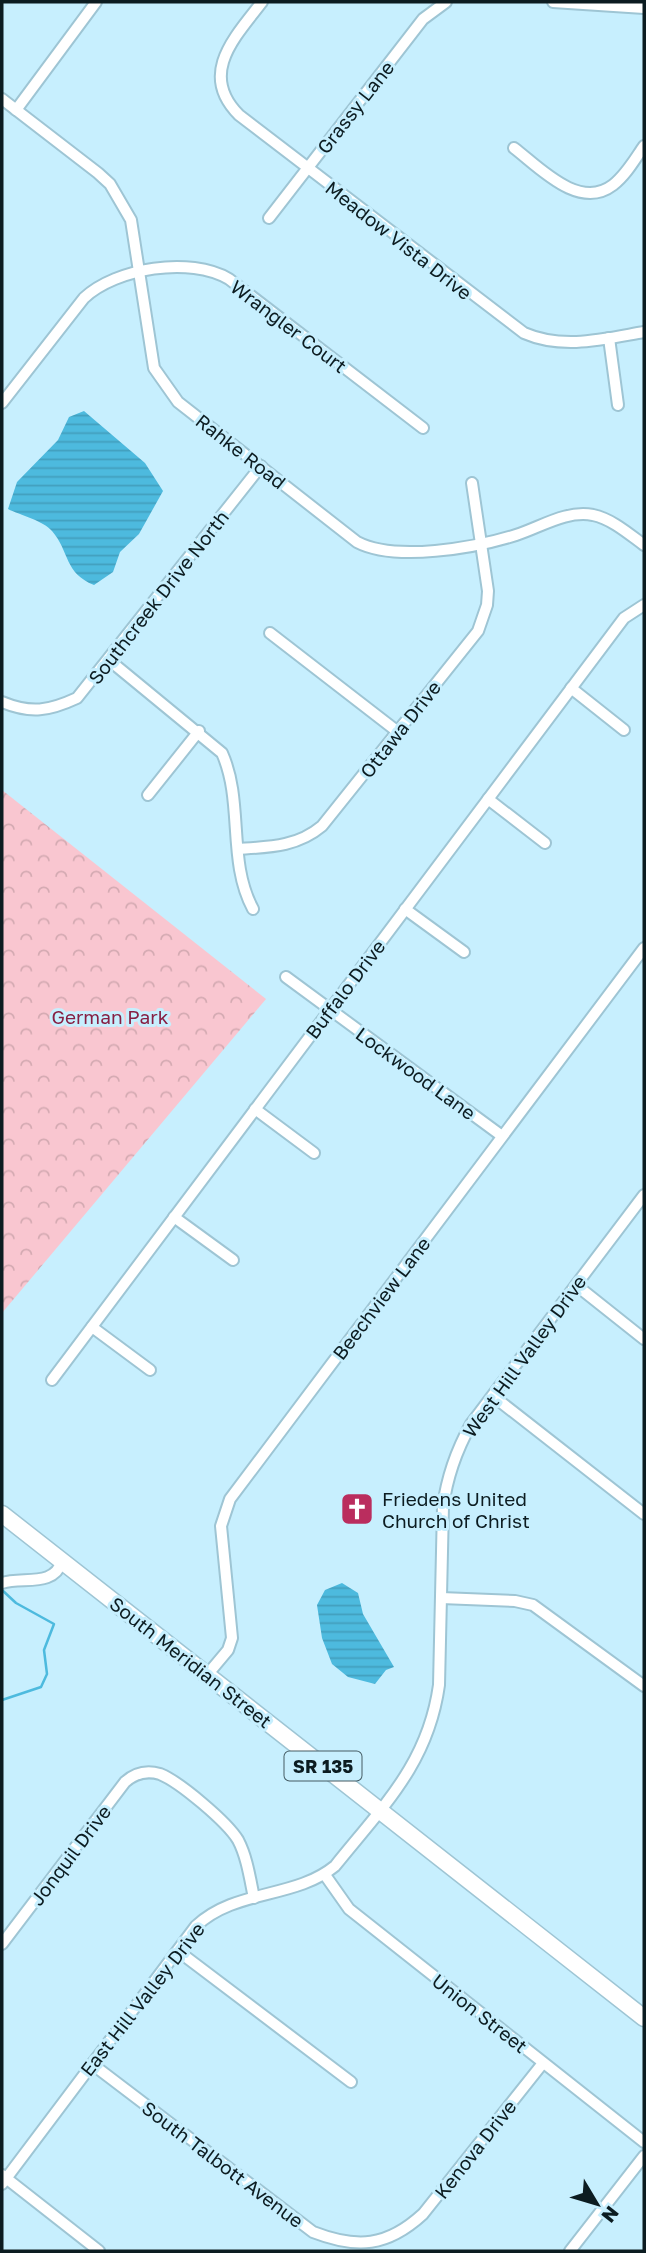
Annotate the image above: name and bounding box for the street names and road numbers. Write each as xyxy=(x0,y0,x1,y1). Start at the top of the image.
street label: Grassy Lane xyxy=(312,56,398,158)
street label: Meadow Vista Drive xyxy=(321,176,477,304)
street label: Wrangler Court xyxy=(226,275,352,377)
street label: Rahke Road xyxy=(191,409,291,493)
street label: Southcreek Drive North xyxy=(83,506,233,688)
street label: Ottawa Drive xyxy=(355,676,445,782)
street label: Buffalo Drive xyxy=(300,935,390,1043)
street label: Lockwood Lane xyxy=(352,1022,480,1124)
street label: Beechview Lane xyxy=(327,1232,435,1364)
street label: West Hill Valley Drive xyxy=(457,1270,591,1442)
street label: South Meridian Street xyxy=(105,1592,277,1732)
road number: SR 135 xyxy=(284,1751,362,1780)
street label: Jonquil Drive xyxy=(25,1800,115,1910)
street label: East Hill Valley Drive xyxy=(75,1918,209,2080)
street label: Union Street xyxy=(428,1969,532,2057)
street label: Kenova Drive xyxy=(429,2095,521,2203)
street label: South Talbott Avenue xyxy=(138,2096,308,2232)

